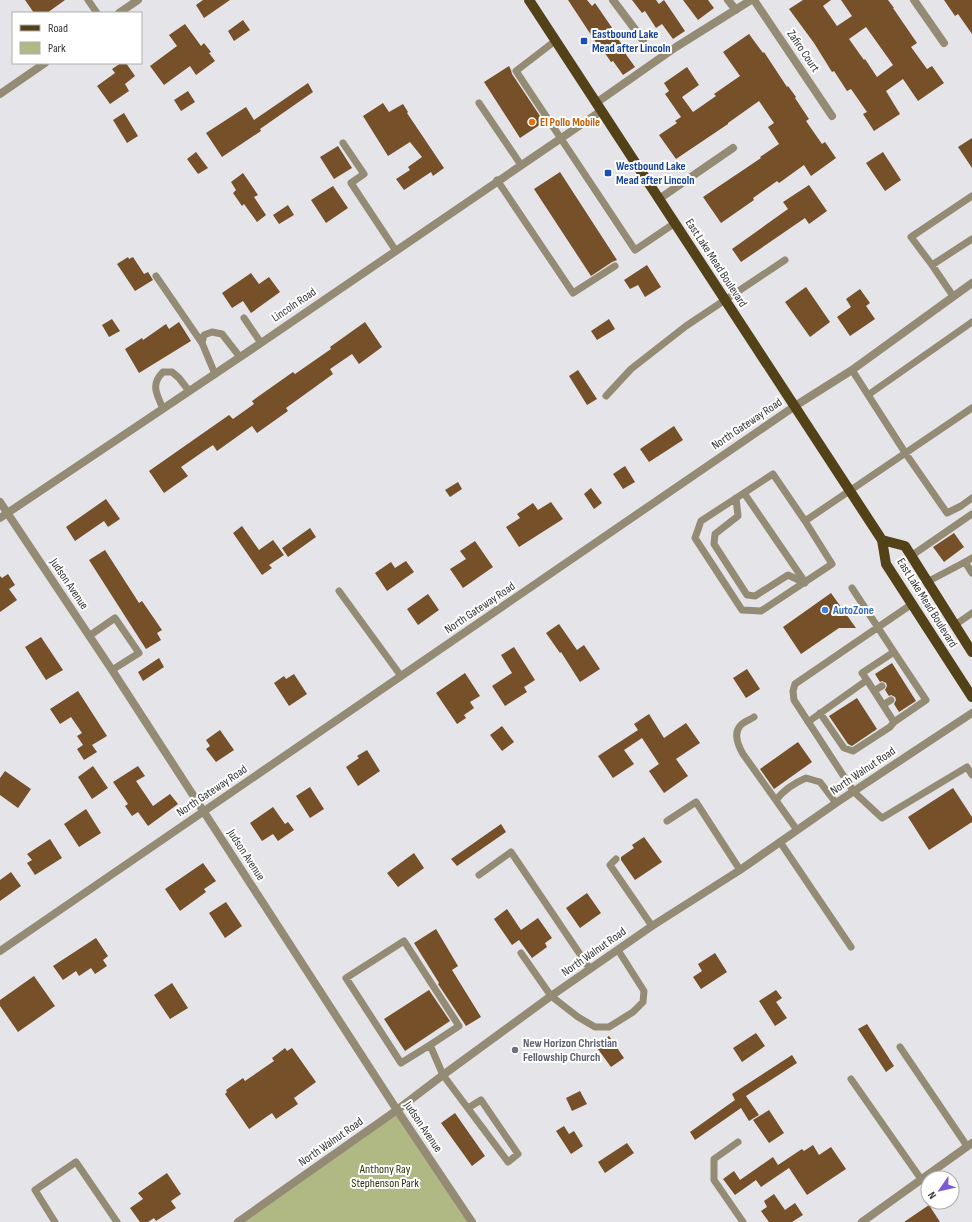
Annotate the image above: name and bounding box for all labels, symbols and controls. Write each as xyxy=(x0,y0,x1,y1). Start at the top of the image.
legend xyxy=(12,12,142,64)
text: Road xyxy=(48,21,68,36)
place label: Eastbound Lake Mead after Lincoln xyxy=(592,27,671,56)
street label: Zafiro Court xyxy=(783,27,823,75)
marker: Eastbound Lake Mead after Lincoln xyxy=(579,36,589,46)
text: Park xyxy=(48,41,66,56)
place label: El Pollo Mobile xyxy=(540,115,600,130)
marker: El Pollo Mobile xyxy=(527,117,537,127)
place label: Westbound Lake Mead after Lincoln xyxy=(616,159,695,188)
marker: Westbound Lake Mead after Lincoln xyxy=(603,168,613,178)
street label: East Lake Mead Boulevard xyxy=(682,216,750,310)
street label: Lincoln Road xyxy=(269,285,319,325)
street label: North Gateway Road xyxy=(709,395,785,453)
street label: Judson Avenue xyxy=(46,555,92,612)
street label: East Lake Mead Boulevard xyxy=(893,556,961,650)
street label: North Gateway Road xyxy=(442,579,518,637)
place label: AutoZone xyxy=(832,603,874,618)
marker: AutoZone xyxy=(820,605,830,615)
street label: North Walnut Road xyxy=(828,744,898,798)
street label: North Gateway Road xyxy=(174,762,250,820)
street label: Judson Avenue xyxy=(223,826,268,884)
street label: North Walnut Road xyxy=(559,924,629,980)
place label: New Horizon Christian Fellowship Church xyxy=(523,1036,617,1065)
marker: New Horizon Christian Fellowship Church xyxy=(510,1045,520,1055)
street label: Judson Avenue xyxy=(400,1098,446,1155)
street label: North Walnut Road xyxy=(296,1114,366,1170)
park label: Anthony Ray Stephenson Park xyxy=(351,1162,419,1191)
north arrow xyxy=(920,1170,960,1210)
text: N xyxy=(925,1189,939,1201)

